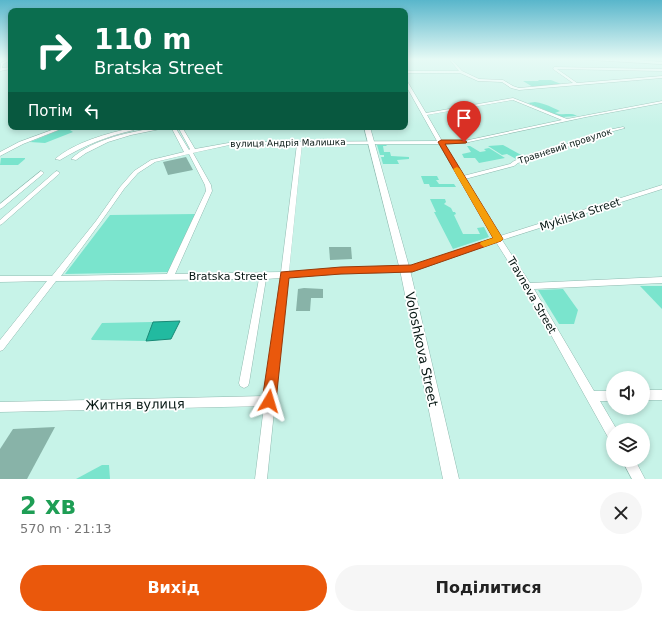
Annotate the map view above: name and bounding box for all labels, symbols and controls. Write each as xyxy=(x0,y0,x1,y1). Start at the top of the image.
text: 110 m xyxy=(94,23,191,56)
icon: right xyxy=(28,24,80,76)
text: Bratska Street xyxy=(94,57,223,78)
icon: left xyxy=(81,100,103,122)
pin xyxy=(447,101,481,142)
text: Потім xyxy=(28,102,73,120)
icon: arrive xyxy=(453,107,475,129)
street label: Травневий провулок xyxy=(516,126,614,166)
street label: вулиця Андрія Малишка xyxy=(230,137,346,149)
street label: Mykilska Street xyxy=(538,195,623,234)
street label: Travneva Street xyxy=(504,254,559,337)
street label: Bratska Street xyxy=(189,270,268,283)
street label: Voloshkova Street xyxy=(402,290,441,408)
map controls xyxy=(606,371,650,467)
button: sound xyxy=(606,371,650,415)
position arrow xyxy=(248,380,290,422)
street label: Житня вулиця xyxy=(85,396,185,413)
button: layers xyxy=(606,423,650,467)
text: 2 хв xyxy=(20,492,76,520)
button: close xyxy=(600,492,642,534)
text: 570 m · 21:13 xyxy=(20,521,111,536)
button: Вихід xyxy=(20,565,327,611)
button: Поділитися xyxy=(335,565,642,611)

